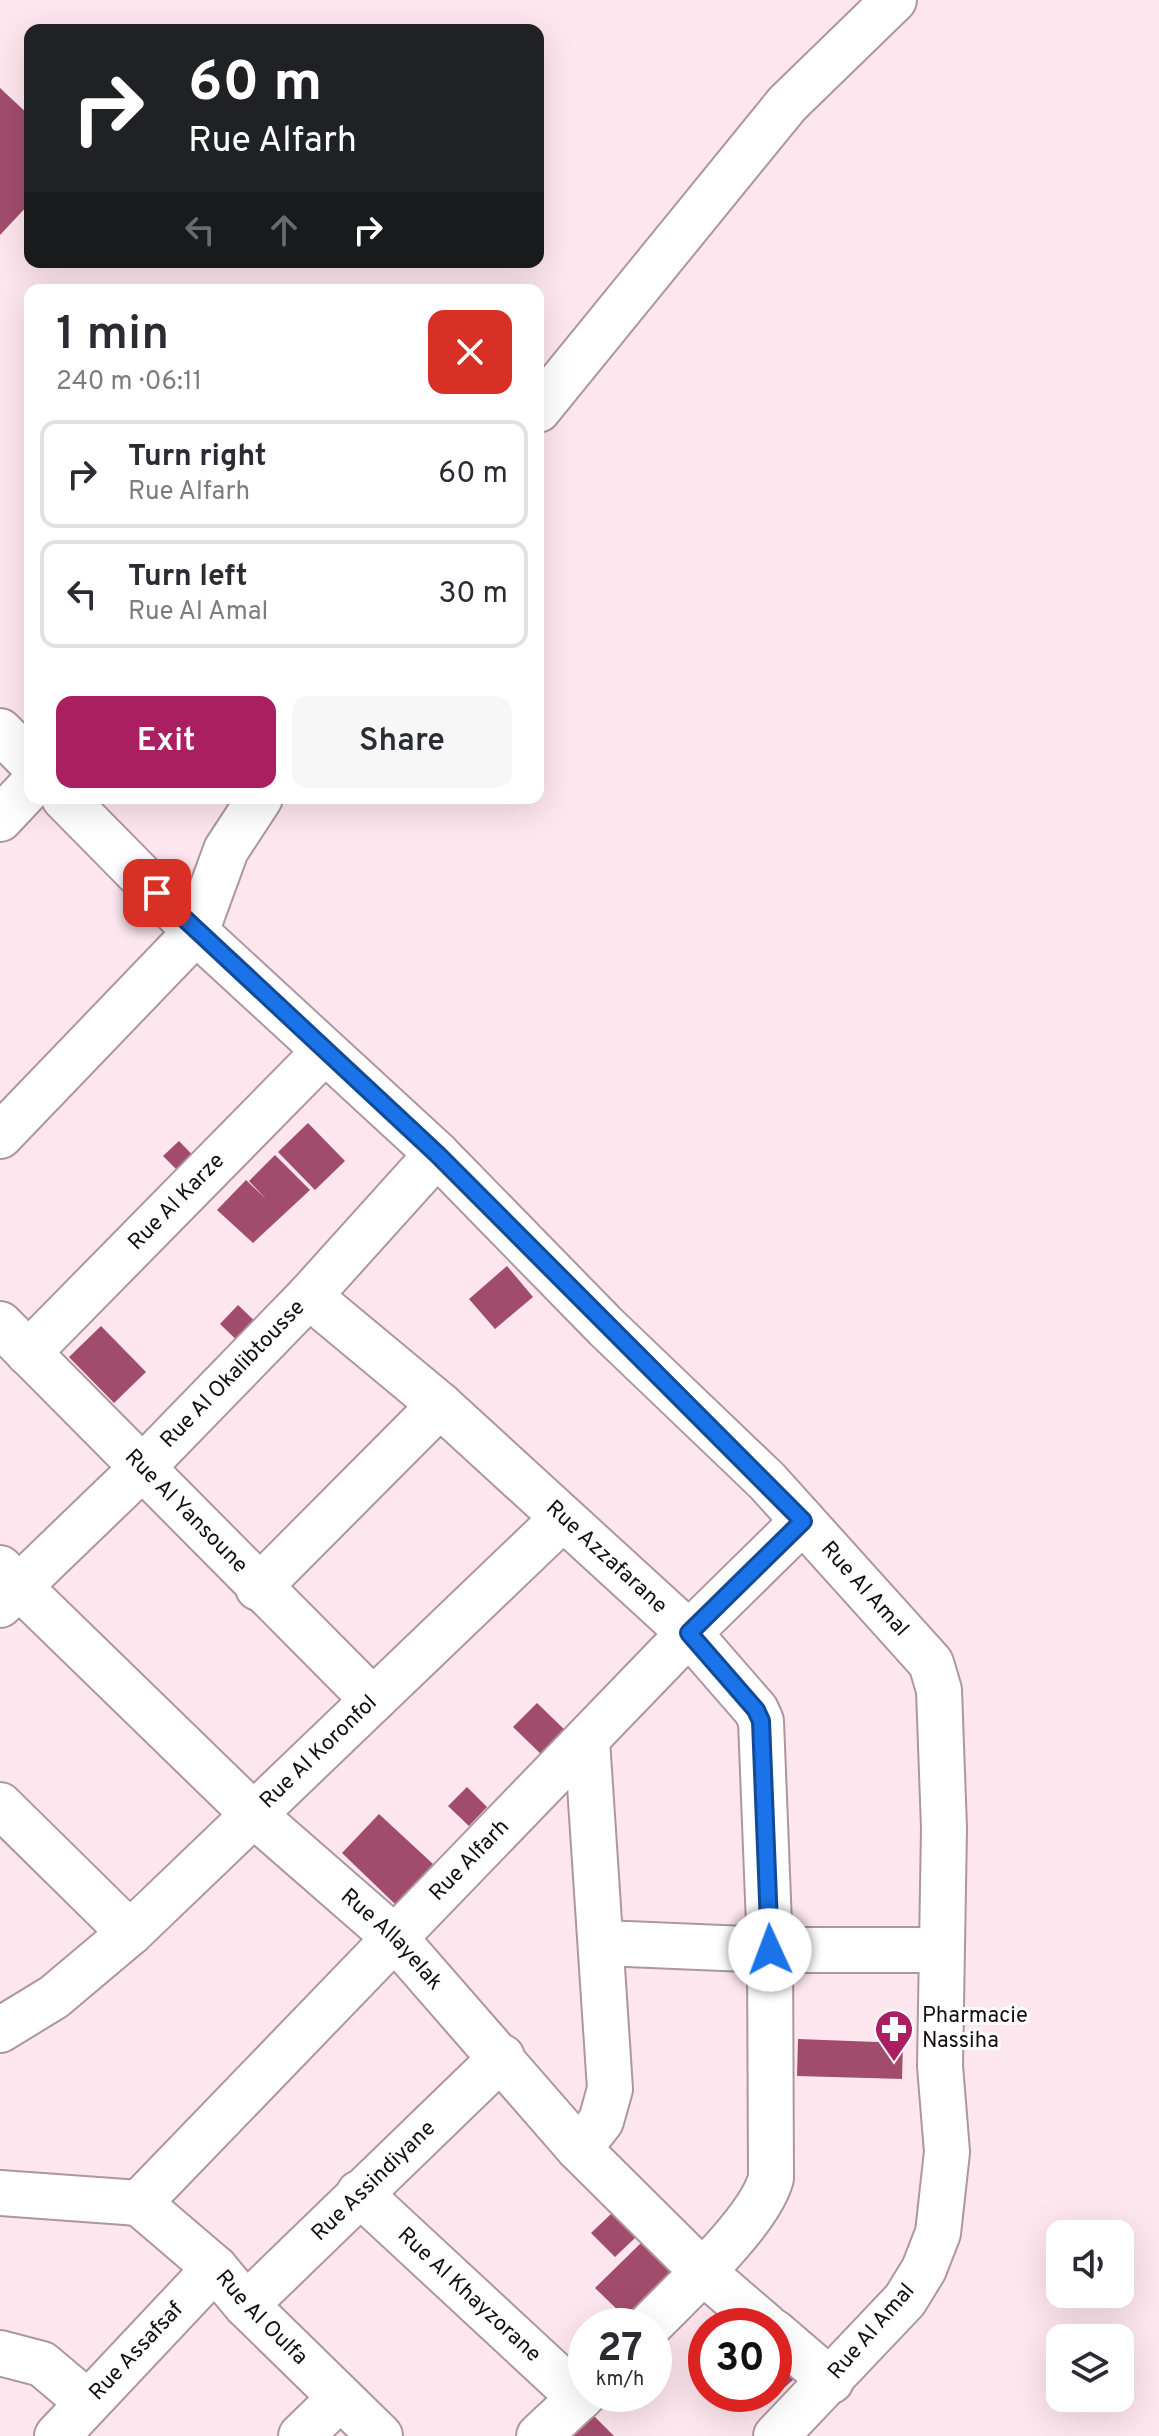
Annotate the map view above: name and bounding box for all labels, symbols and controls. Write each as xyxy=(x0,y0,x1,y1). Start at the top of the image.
text: 60 m xyxy=(188,50,322,120)
icon: right xyxy=(56,56,160,160)
text: Rue Alfarh xyxy=(188,119,357,165)
icon: left xyxy=(178,208,222,252)
icon: ahead xyxy=(262,208,306,252)
icon: right xyxy=(346,208,390,252)
text: 1 min xyxy=(56,306,169,366)
button: close xyxy=(428,310,512,394)
text: 240 m · 06:11 xyxy=(56,366,202,399)
text: Turn right xyxy=(128,439,266,476)
icon: right xyxy=(60,452,104,496)
text: 60 m xyxy=(438,456,508,493)
text: Rue Alfarh xyxy=(128,476,250,509)
text: Turn left xyxy=(128,559,248,596)
icon: left xyxy=(60,572,104,616)
text: 30 m xyxy=(439,576,508,613)
text: Rue Al Amal xyxy=(128,596,268,629)
button: Exit xyxy=(56,696,276,788)
button: Share xyxy=(292,696,512,788)
pin xyxy=(123,859,191,927)
icon: arrive xyxy=(135,871,179,915)
street label: Rue Al Karze xyxy=(123,1148,230,1256)
street label: Rue Al Okalibtousse xyxy=(155,1295,311,1454)
street label: Rue Al Yansoune xyxy=(119,1444,253,1579)
street label: Rue Azzafarane xyxy=(540,1495,673,1620)
street label: Rue Al Amal xyxy=(815,1536,914,1642)
street label: Rue Al Koronfol xyxy=(254,1690,383,1815)
street label: Rue Alfarh xyxy=(424,1814,515,1907)
street label: Rue Allayelak xyxy=(335,1883,448,1996)
position arrow xyxy=(728,1908,812,1992)
place label: Pharmacie Nassiha xyxy=(922,2003,1028,2055)
pharmacy icon: Pharmacie Nassiha xyxy=(873,2008,915,2063)
street label: Rue Assindiyane xyxy=(306,2115,441,2247)
map controls xyxy=(1046,2220,1134,2412)
button: sound xyxy=(1046,2220,1134,2308)
street label: Rue Al Khayzorane xyxy=(392,2222,546,2368)
street label: Rue Al Oulfa xyxy=(209,2265,313,2371)
street label: Rue Al Amal xyxy=(823,2278,921,2386)
street label: Rue Assafsaf xyxy=(84,2297,189,2406)
speed limit sign: 30 xyxy=(688,2308,792,2412)
button: layers xyxy=(1046,2324,1134,2412)
text: 27 xyxy=(597,2325,643,2375)
text: km/h xyxy=(596,2367,644,2393)

